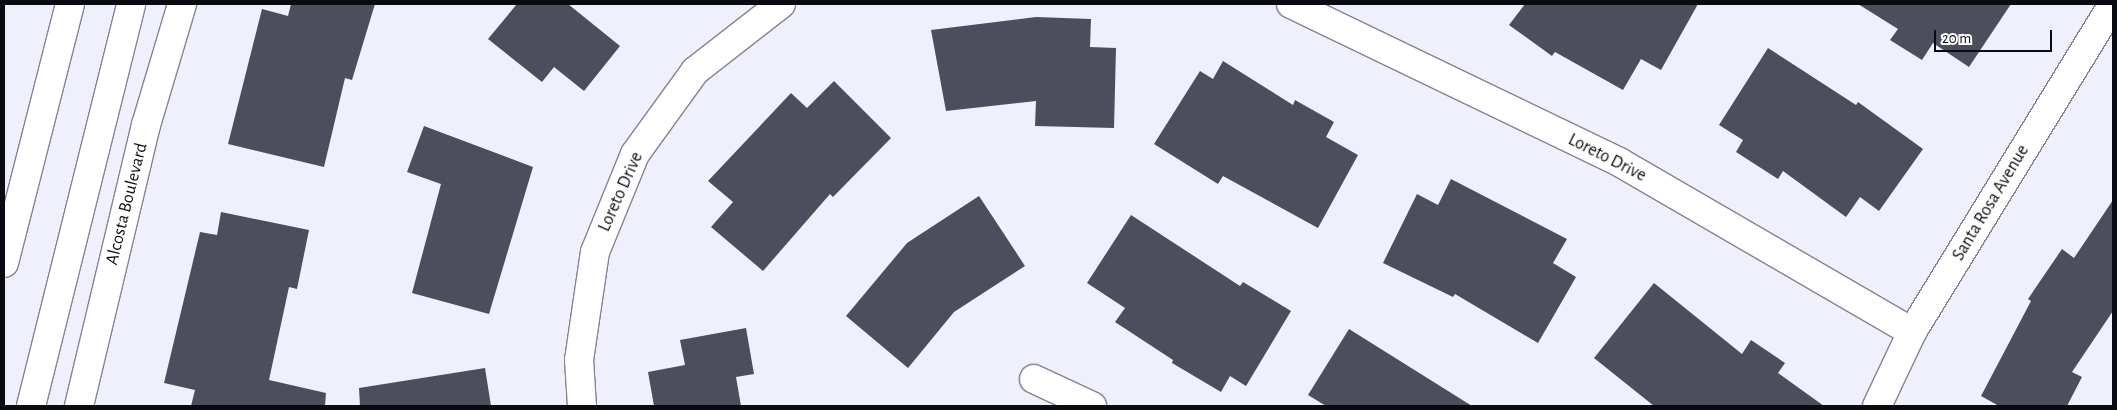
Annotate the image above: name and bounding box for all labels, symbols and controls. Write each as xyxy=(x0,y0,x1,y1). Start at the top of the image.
scale bar xyxy=(1937,20,2054,52)
text: 20 m xyxy=(1942,31,1971,46)
street label: Loreto Drive xyxy=(1564,129,1650,187)
street label: Alcosta Boulevard xyxy=(101,141,153,267)
street label: Santa Rosa Avenue xyxy=(1948,141,2034,265)
street label: Loreto Drive xyxy=(594,149,648,235)

